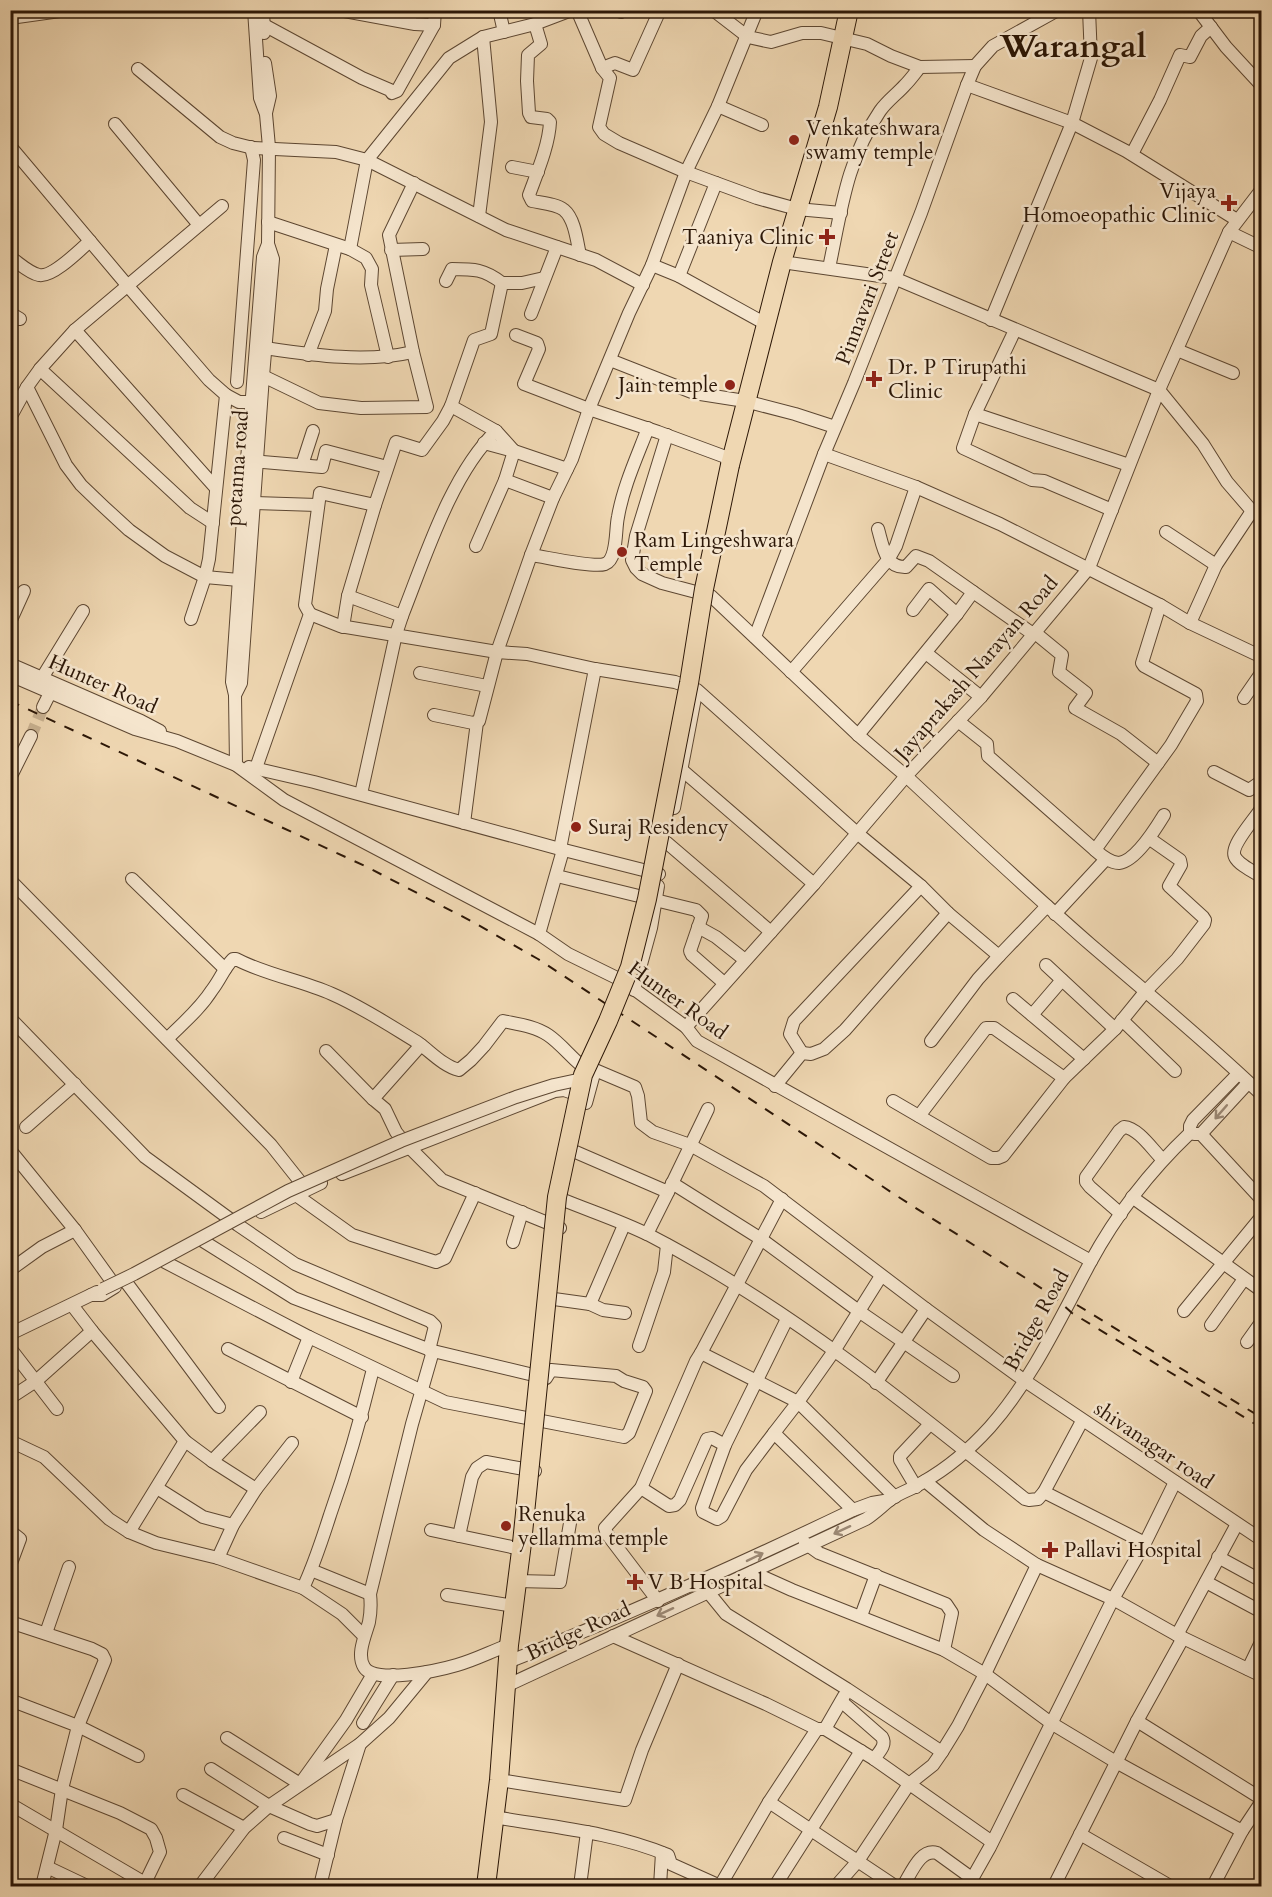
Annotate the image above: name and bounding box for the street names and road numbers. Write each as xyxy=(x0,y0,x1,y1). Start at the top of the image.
street label: Pinnavari Street xyxy=(829,227,906,369)
street label: potanna road xyxy=(219,409,256,527)
street label: Jayaprakash Narayan Road xyxy=(886,570,1065,769)
street label: Hunter Road xyxy=(44,647,162,721)
street label: Hunter Road xyxy=(622,954,733,1046)
street label: Bridge Road xyxy=(997,1264,1076,1376)
street label: shivanagar road xyxy=(1088,1395,1219,1496)
street label: Bridge Road xyxy=(521,1595,635,1668)

